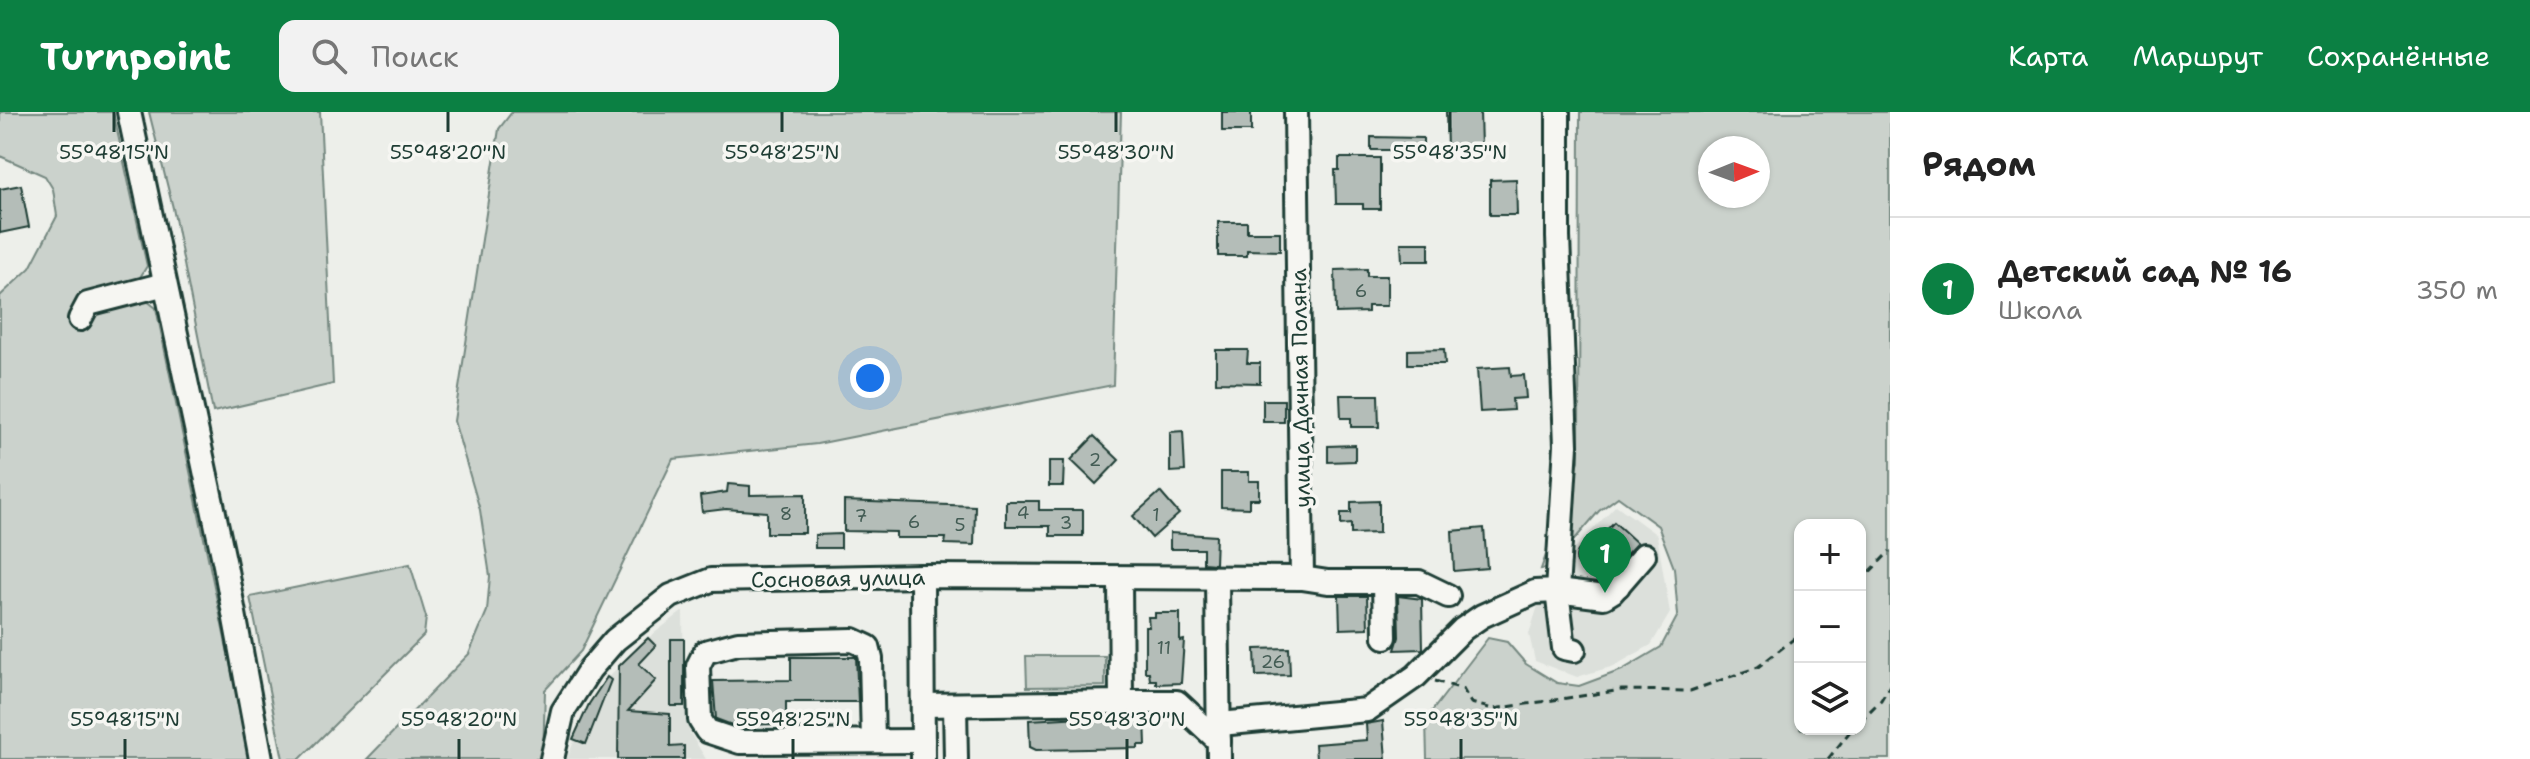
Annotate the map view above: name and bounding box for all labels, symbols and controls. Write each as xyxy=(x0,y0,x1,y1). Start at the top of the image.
search box xyxy=(279,20,839,92)
text: Turnpoint xyxy=(40,31,231,82)
icon: search xyxy=(307,34,351,78)
text: Поиск xyxy=(371,36,459,77)
text: Карта xyxy=(2008,37,2088,75)
text: Маршрут xyxy=(2132,37,2263,75)
text: Сохранённые xyxy=(2307,37,2490,75)
north arrow xyxy=(1698,136,1770,208)
text: 55°48'15"N xyxy=(59,139,169,165)
text: 55°48'20"N xyxy=(390,139,506,165)
text: 55°48'25"N xyxy=(725,139,839,165)
text: 55°48'30"N xyxy=(1057,139,1175,165)
text: 55°48'35"N xyxy=(1393,139,1507,165)
text: Рядом xyxy=(1922,141,2036,187)
text: Детский сад № 16 xyxy=(1998,251,2292,292)
street label: улица Дачная Поляна xyxy=(1284,268,1317,508)
text: 1 xyxy=(1942,272,1954,307)
text: 350 m xyxy=(2415,272,2498,307)
house number: 6 xyxy=(1355,279,1367,303)
text: Школа xyxy=(1998,292,2082,327)
your location xyxy=(850,358,890,398)
house number: 2 xyxy=(1089,448,1101,472)
house number: 4 xyxy=(1017,501,1029,525)
house number: 8 xyxy=(780,502,792,526)
house number: 1 xyxy=(1152,503,1160,527)
house number: 7 xyxy=(855,504,867,528)
house number: 6 xyxy=(908,510,920,534)
house number: 3 xyxy=(1060,511,1072,535)
house number: 5 xyxy=(954,513,966,537)
map controls xyxy=(1794,519,1866,735)
button: + xyxy=(1794,519,1866,591)
pin: 1 xyxy=(1579,527,1631,593)
street label: Сосновая улица xyxy=(751,562,926,595)
button: − xyxy=(1794,591,1866,663)
house number: 11 xyxy=(1157,636,1171,660)
house number: 26 xyxy=(1261,650,1285,674)
button: layers xyxy=(1794,663,1866,735)
text: 55°48'15"N xyxy=(70,706,180,732)
text: 55°48'20"N xyxy=(401,706,517,732)
text: 55°48'25"N xyxy=(736,706,850,732)
text: 55°48'30"N xyxy=(1068,706,1186,732)
text: 55°48'35"N xyxy=(1404,706,1518,732)

